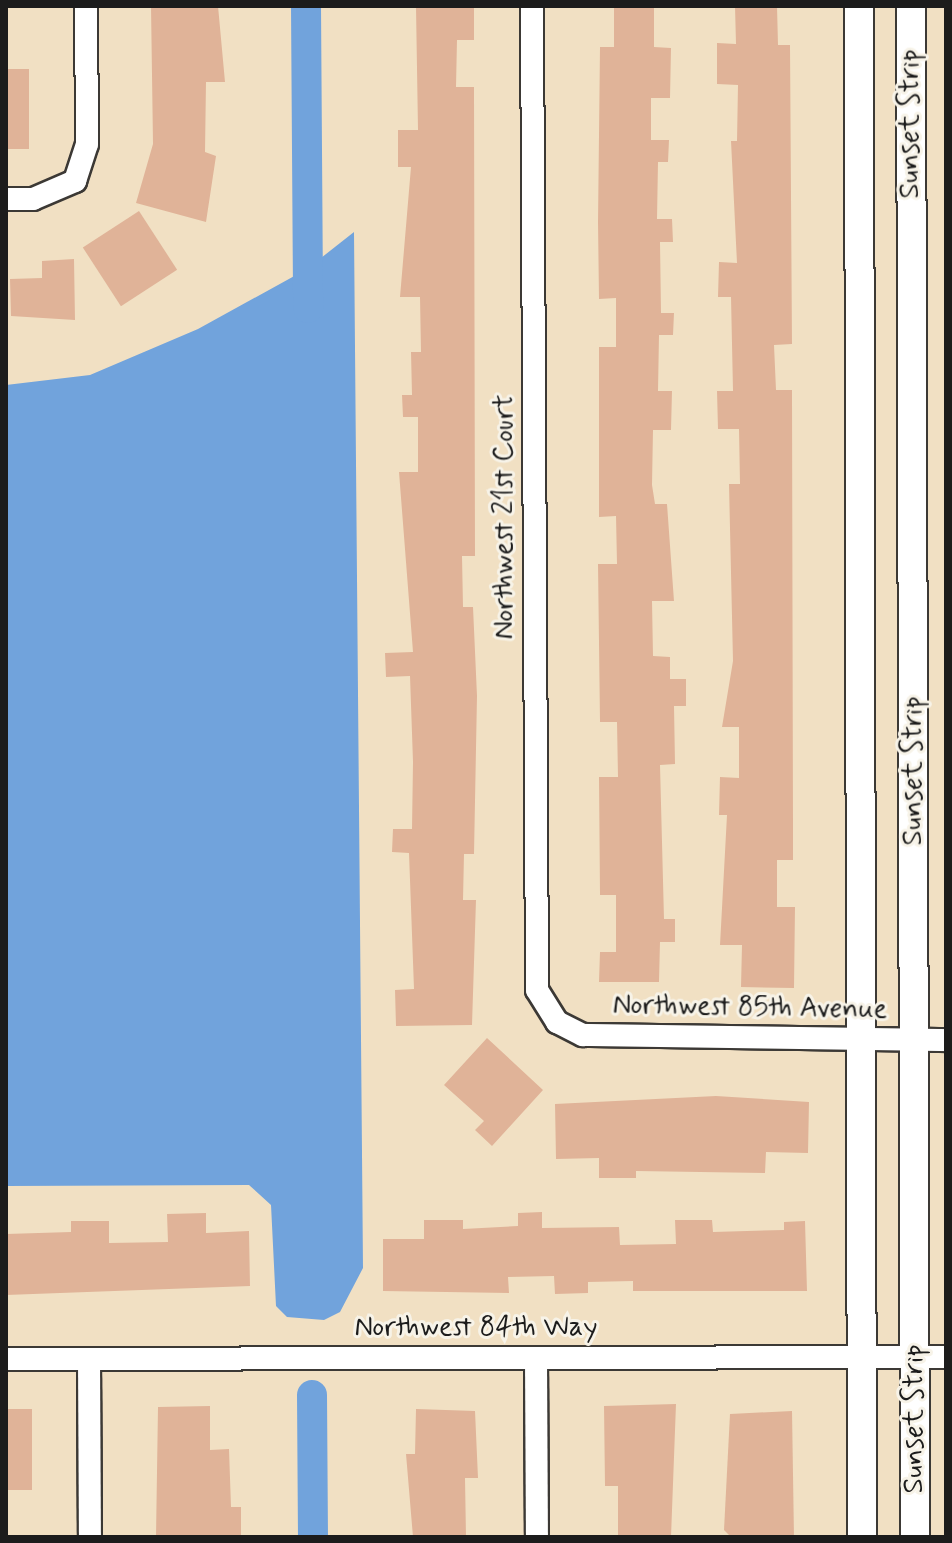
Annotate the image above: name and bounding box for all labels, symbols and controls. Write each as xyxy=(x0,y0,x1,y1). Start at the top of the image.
street label: Sunset Strip xyxy=(894,50,928,198)
street label: Northwest 21st Court xyxy=(488,395,522,639)
street label: Sunset Strip xyxy=(897,697,931,845)
street label: Northwest 85th Avenue xyxy=(612,989,888,1027)
street label: Northwest 84th Way xyxy=(354,1311,598,1345)
street label: Sunset Strip xyxy=(898,1345,932,1493)

